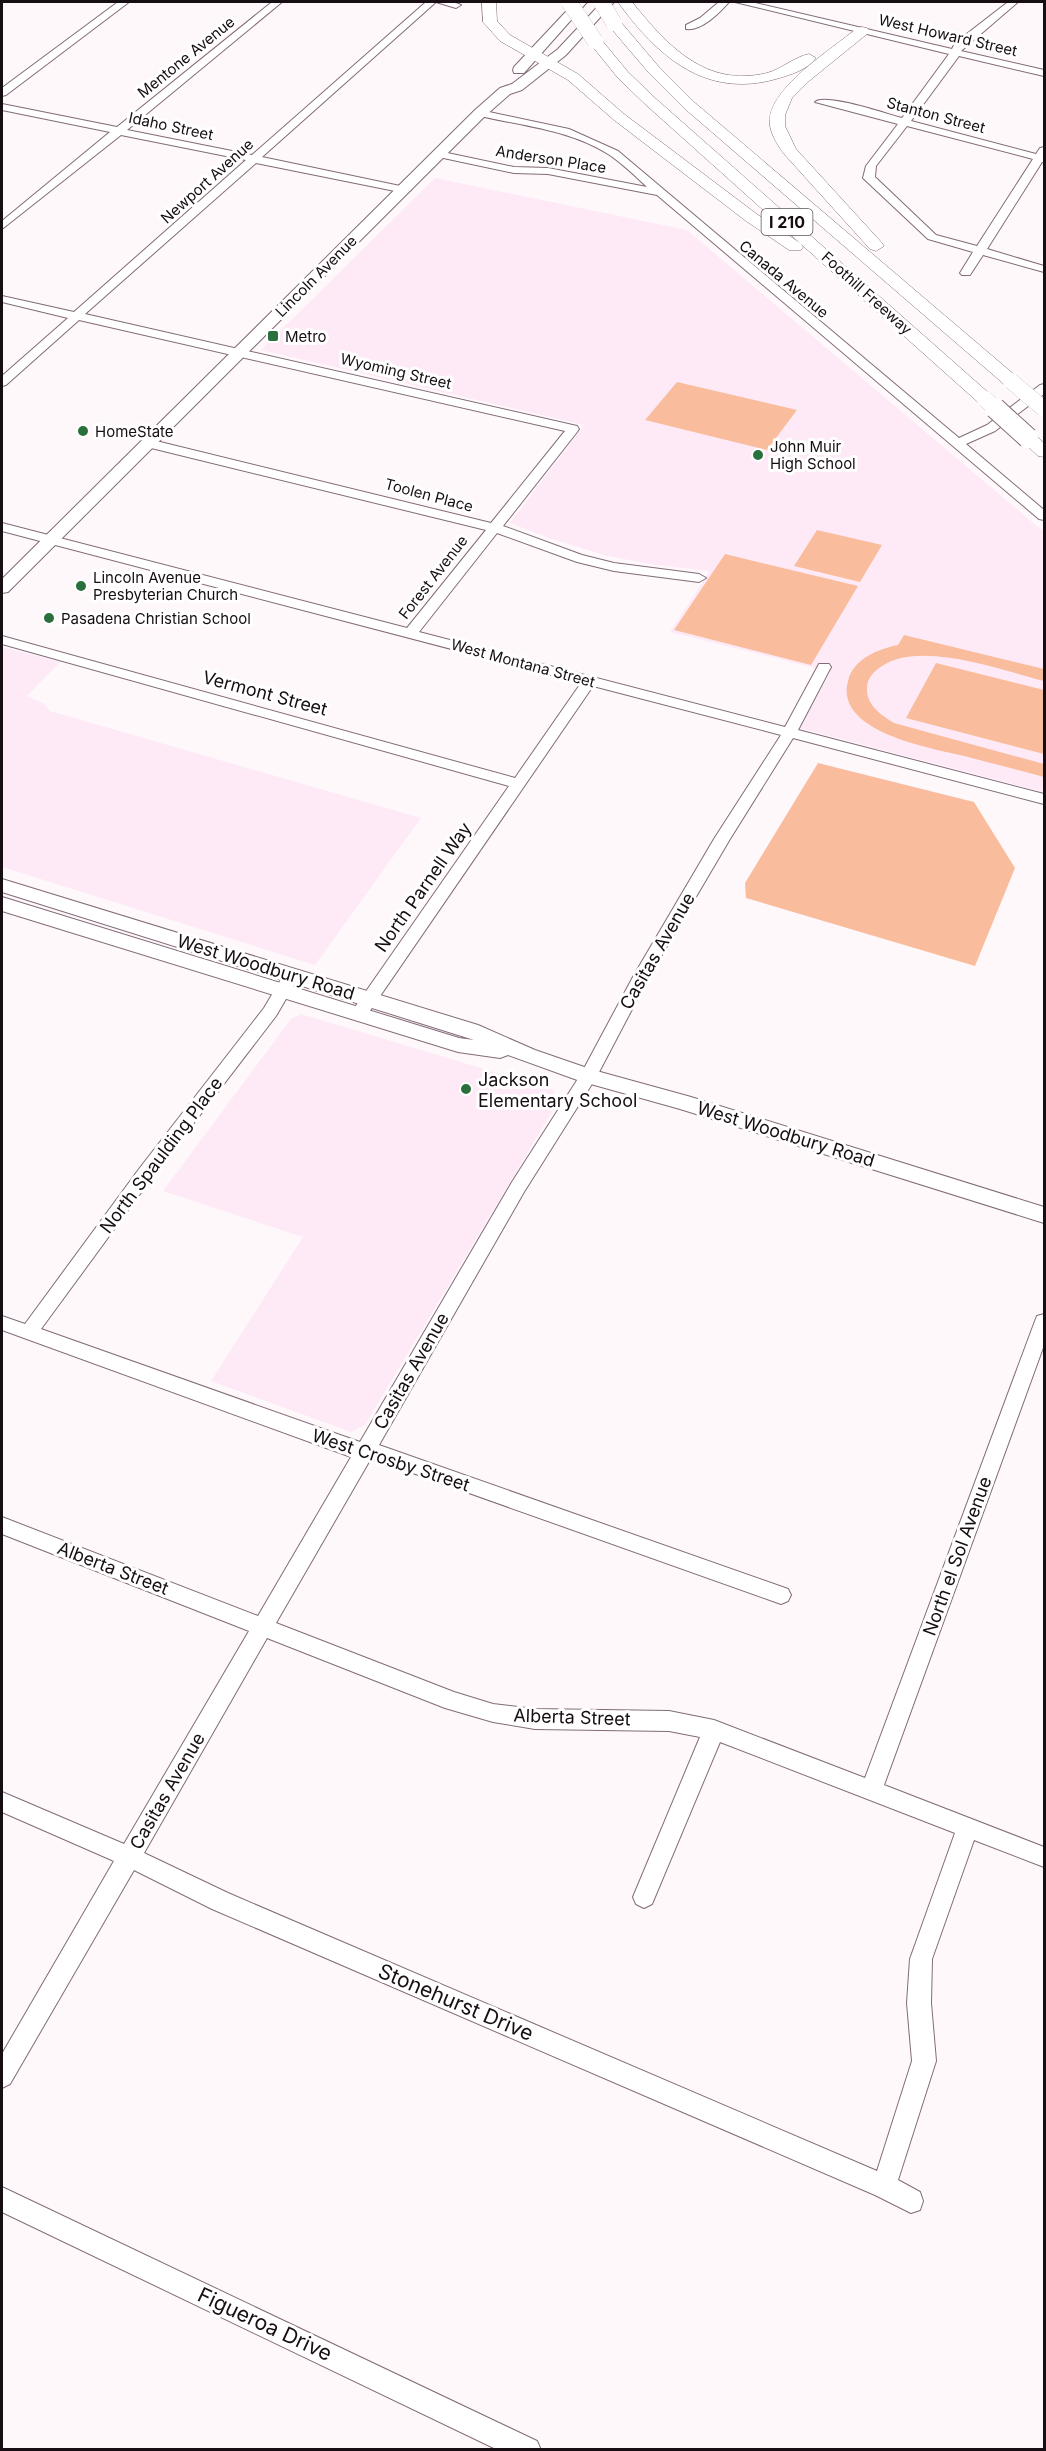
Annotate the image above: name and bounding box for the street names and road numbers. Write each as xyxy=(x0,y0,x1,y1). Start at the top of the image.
street label: West Howard Street xyxy=(877,10,1019,60)
street label: Mentone Avenue xyxy=(134,12,238,102)
street label: Stanton Street xyxy=(885,93,987,137)
street label: Idaho Street xyxy=(127,108,215,144)
street label: Newport Avenue xyxy=(157,134,257,228)
street label: Anderson Place xyxy=(494,141,608,177)
road number: I 210 xyxy=(762,209,812,235)
street label: Lincoln Avenue xyxy=(271,231,361,321)
street label: Canada Avenue xyxy=(735,236,833,322)
street label: Foothill Freeway xyxy=(818,247,917,339)
street label: Wyoming Street xyxy=(339,349,453,393)
street label: Toolen Place xyxy=(383,474,475,516)
street label: Forest Avenue xyxy=(394,531,472,623)
street label: West Montana Street xyxy=(449,635,597,691)
street label: Vermont Street xyxy=(200,666,330,720)
street label: North Parnell Way xyxy=(370,818,476,956)
street label: Casitas Avenue xyxy=(615,889,699,1013)
street label: West Woodbury Road xyxy=(175,930,357,1004)
street label: North Spaulding Place xyxy=(96,1073,226,1237)
street label: West Woodbury Road xyxy=(695,1097,877,1171)
street label: Casitas Avenue xyxy=(369,1309,453,1433)
street label: West Crosby Street xyxy=(310,1425,472,1495)
street label: North el Sol Avenue xyxy=(918,1474,996,1638)
street label: Alberta Street xyxy=(54,1537,172,1599)
street label: Alberta Street xyxy=(513,1704,631,1730)
street label: Casitas Avenue xyxy=(125,1729,209,1853)
street label: Stonehurst Drive xyxy=(375,1958,537,2046)
street label: Figueroa Drive xyxy=(194,2282,336,2366)

